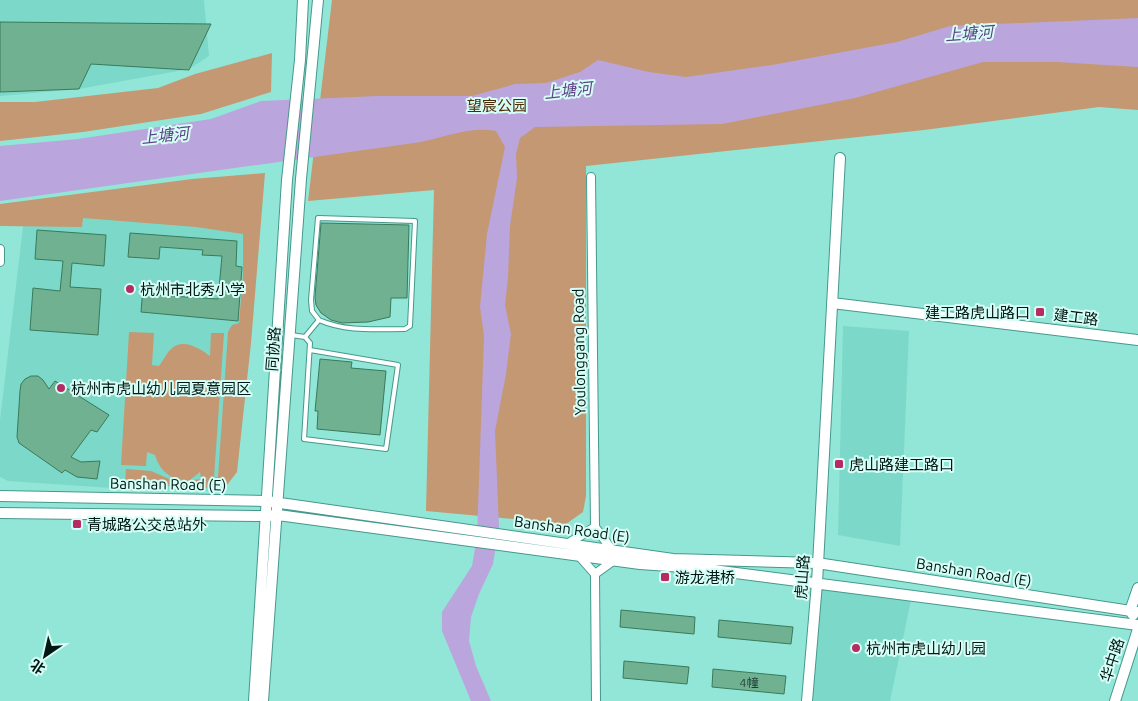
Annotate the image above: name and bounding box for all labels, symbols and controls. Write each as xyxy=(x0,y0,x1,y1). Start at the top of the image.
water label: 上塘河 xyxy=(944,22,997,44)
water label: 上塘河 xyxy=(543,78,596,101)
park label: 望宸公园 xyxy=(467,97,527,114)
water label: 上塘河 xyxy=(140,123,193,146)
place label: 杭州市北秀小学 xyxy=(140,281,245,298)
marker: 杭州市北秀小学 xyxy=(124,283,136,295)
street label: Youlonggang Road xyxy=(569,288,589,416)
place label: 建工路虎山路口 xyxy=(925,304,1030,321)
marker: 建工路虎山路口 xyxy=(1034,306,1046,318)
street label: 建工路 xyxy=(1053,306,1099,328)
street label: 同协路 xyxy=(263,326,283,372)
place label: 杭州市虎山幼儿园夏意园区 xyxy=(71,380,251,397)
marker: 杭州市虎山幼儿园夏意园区 xyxy=(55,382,67,394)
place label: 虎山路建工路口 xyxy=(849,456,954,473)
marker: 虎山路建工路口 xyxy=(833,458,845,470)
street label: Banshan Road (E) xyxy=(110,474,226,494)
street label: Banshan Road (E) xyxy=(513,512,631,546)
place label: 青城路公交总站外 xyxy=(87,516,207,533)
marker: 青城路公交总站外 xyxy=(71,518,83,530)
street label: 虎山路 xyxy=(792,554,812,600)
street label: Banshan Road (E) xyxy=(915,554,1033,590)
place label: 游龙港桥 xyxy=(675,569,735,586)
marker: 游龙港桥 xyxy=(659,571,671,583)
north arrow xyxy=(20,631,70,681)
street label: 华中路 xyxy=(1097,636,1127,684)
place label: 杭州市虎山幼儿园 xyxy=(866,640,986,657)
marker: 杭州市虎山幼儿园 xyxy=(850,642,862,654)
text: 北 xyxy=(27,656,48,677)
house number: 4幢 xyxy=(740,676,758,689)

